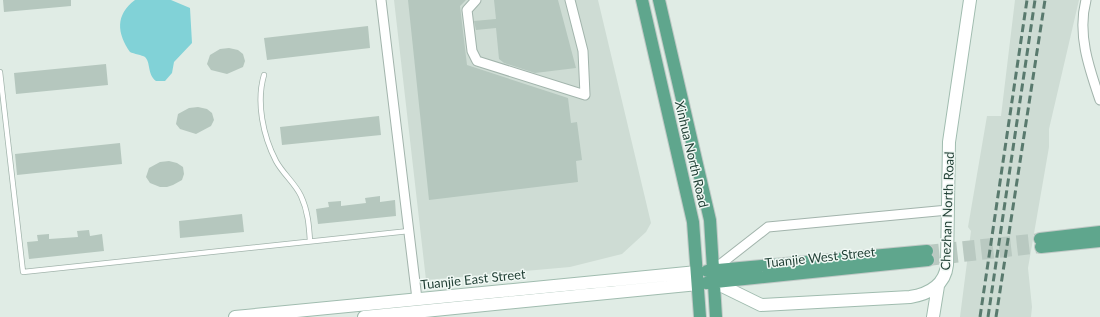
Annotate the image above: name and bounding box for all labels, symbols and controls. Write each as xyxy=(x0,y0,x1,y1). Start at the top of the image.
street label: Xinhua North Road xyxy=(672,99,712,209)
street label: Chezhan North Road xyxy=(937,151,957,271)
street label: Tuanjie West Street xyxy=(764,243,876,271)
street label: Tuanjie East Street xyxy=(420,265,527,292)

